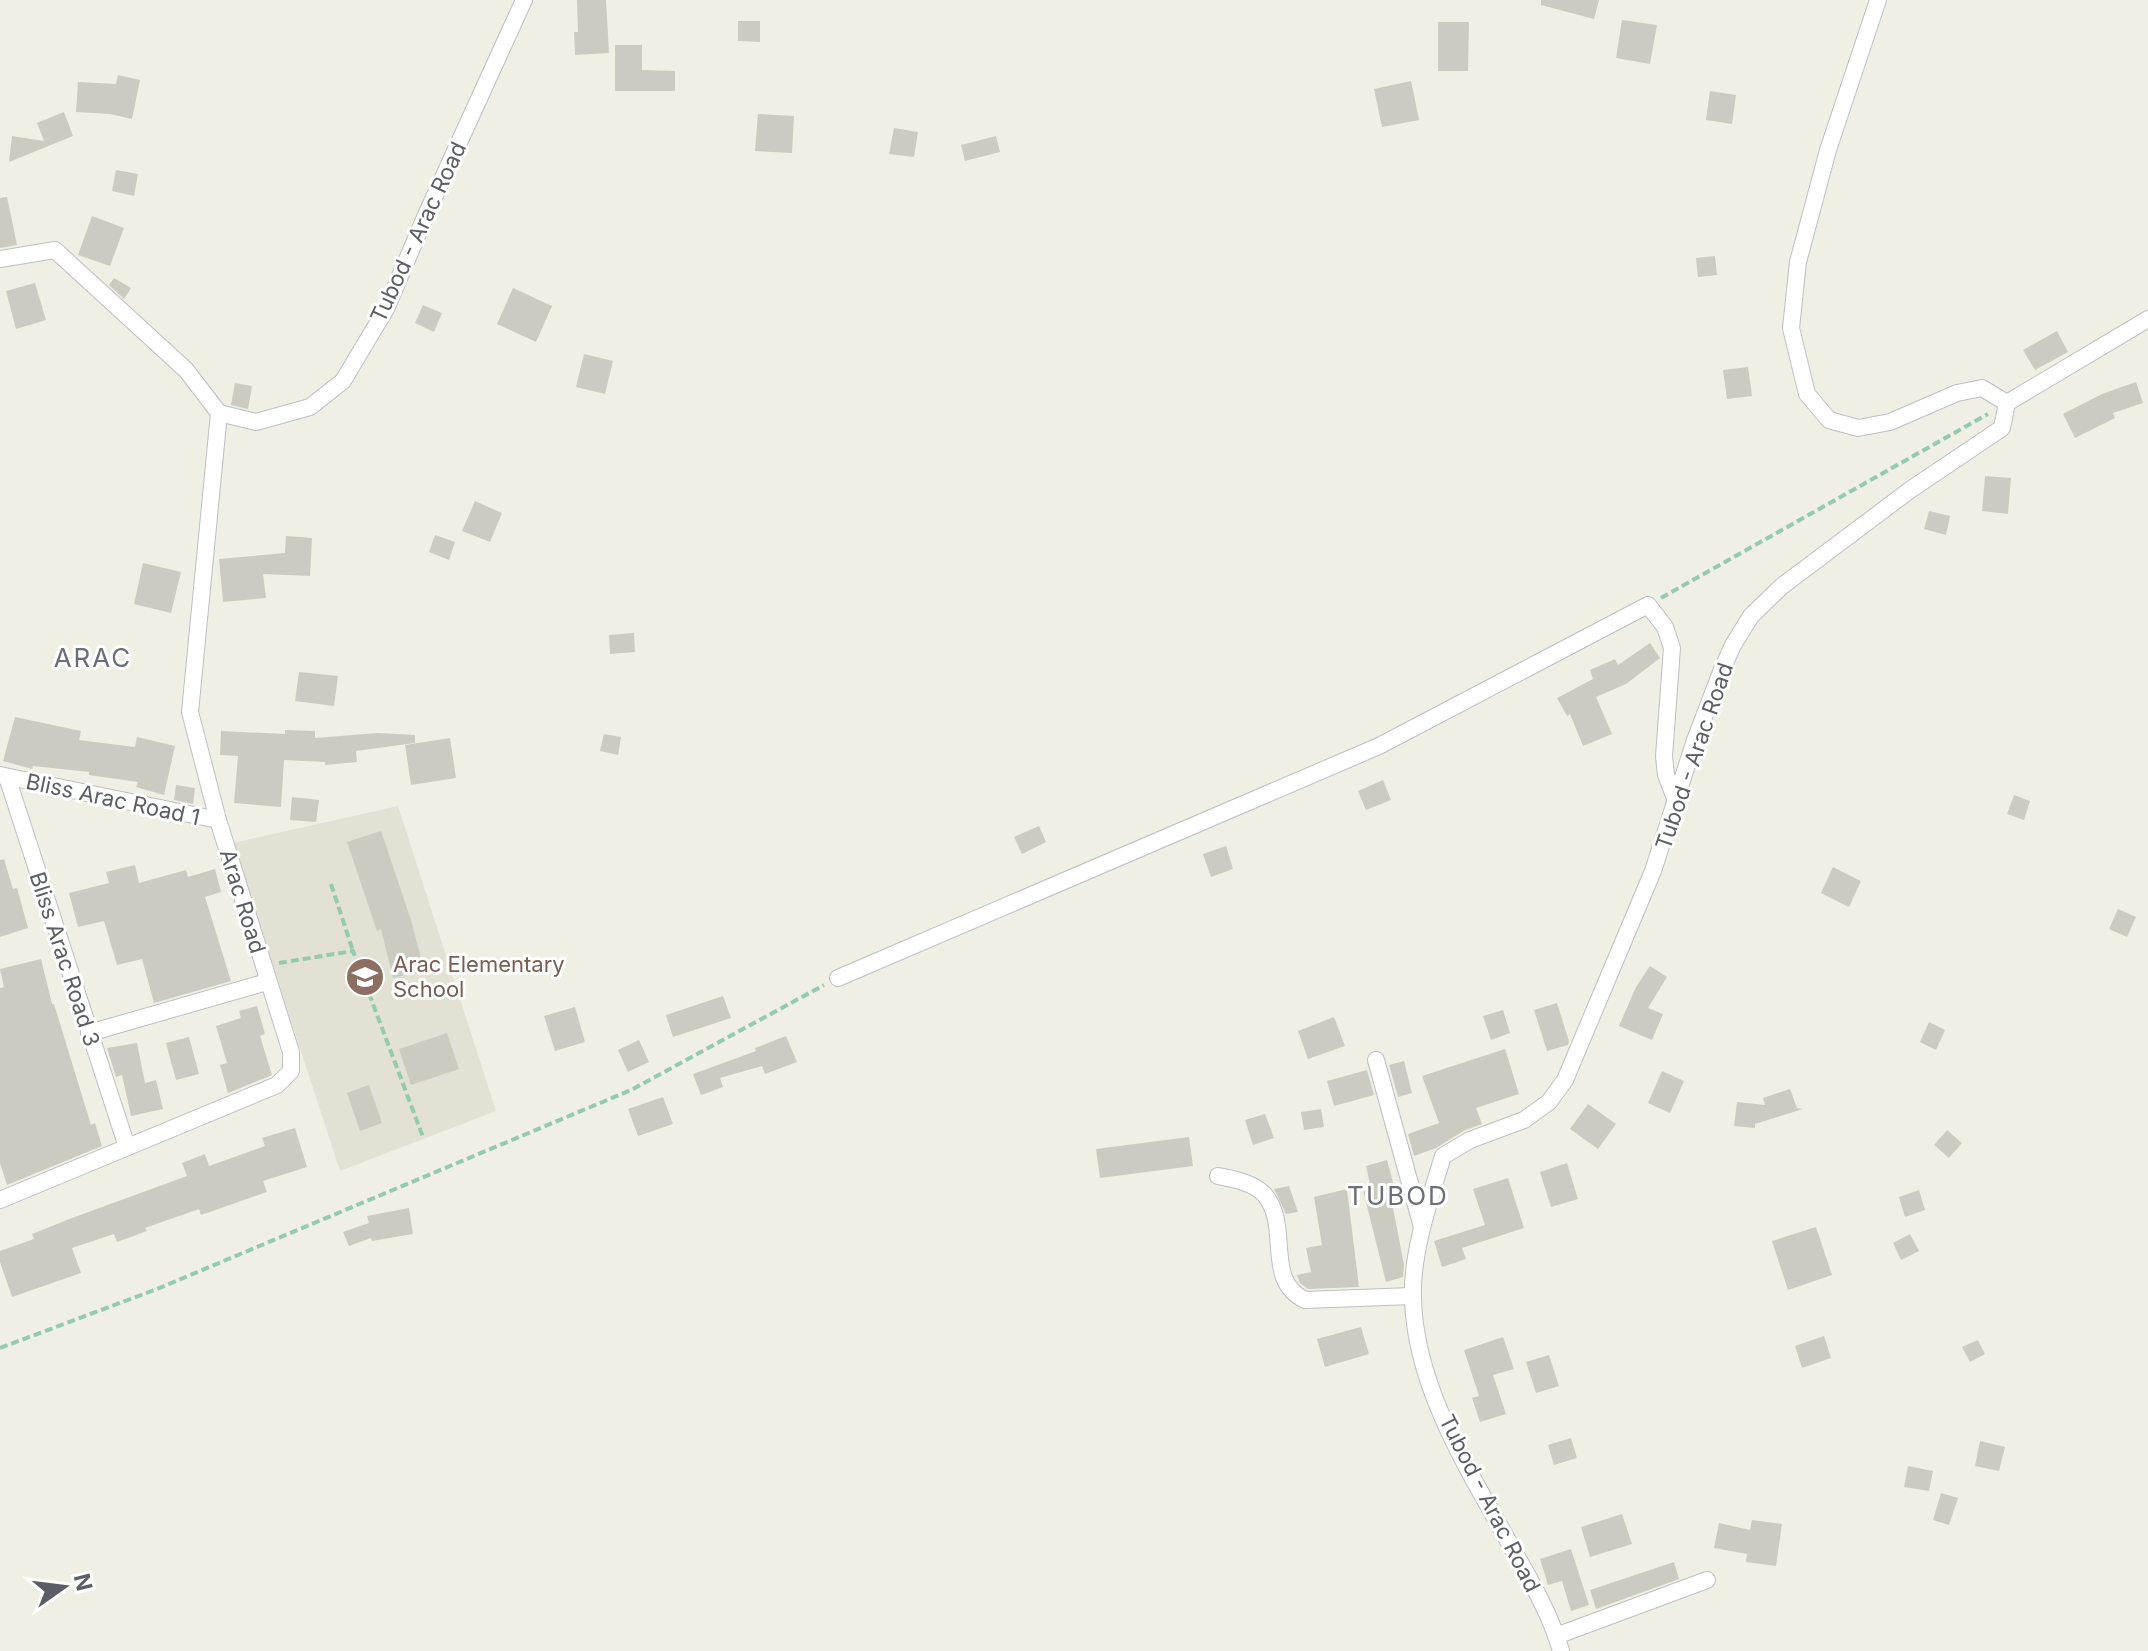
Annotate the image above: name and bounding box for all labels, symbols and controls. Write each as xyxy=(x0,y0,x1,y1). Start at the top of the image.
street label: Tubod - Arac Road xyxy=(365,138,471,326)
district label: ARAC xyxy=(54,642,132,673)
street label: Tubod - Arac Road xyxy=(1650,659,1738,853)
street label: Bliss Arac Road 1 xyxy=(24,768,202,830)
street label: Arac Road xyxy=(215,846,271,956)
street label: Bliss Arac Road 3 xyxy=(25,868,105,1050)
place label: Arac Elementary School xyxy=(393,951,565,1002)
school or university icon: Arac Elementary School xyxy=(344,956,386,998)
district label: TUBOD xyxy=(1347,1180,1449,1211)
street label: Tubod - Arac Road xyxy=(1434,1410,1546,1596)
north arrow xyxy=(24,1547,104,1627)
text: N xyxy=(69,1571,98,1593)

